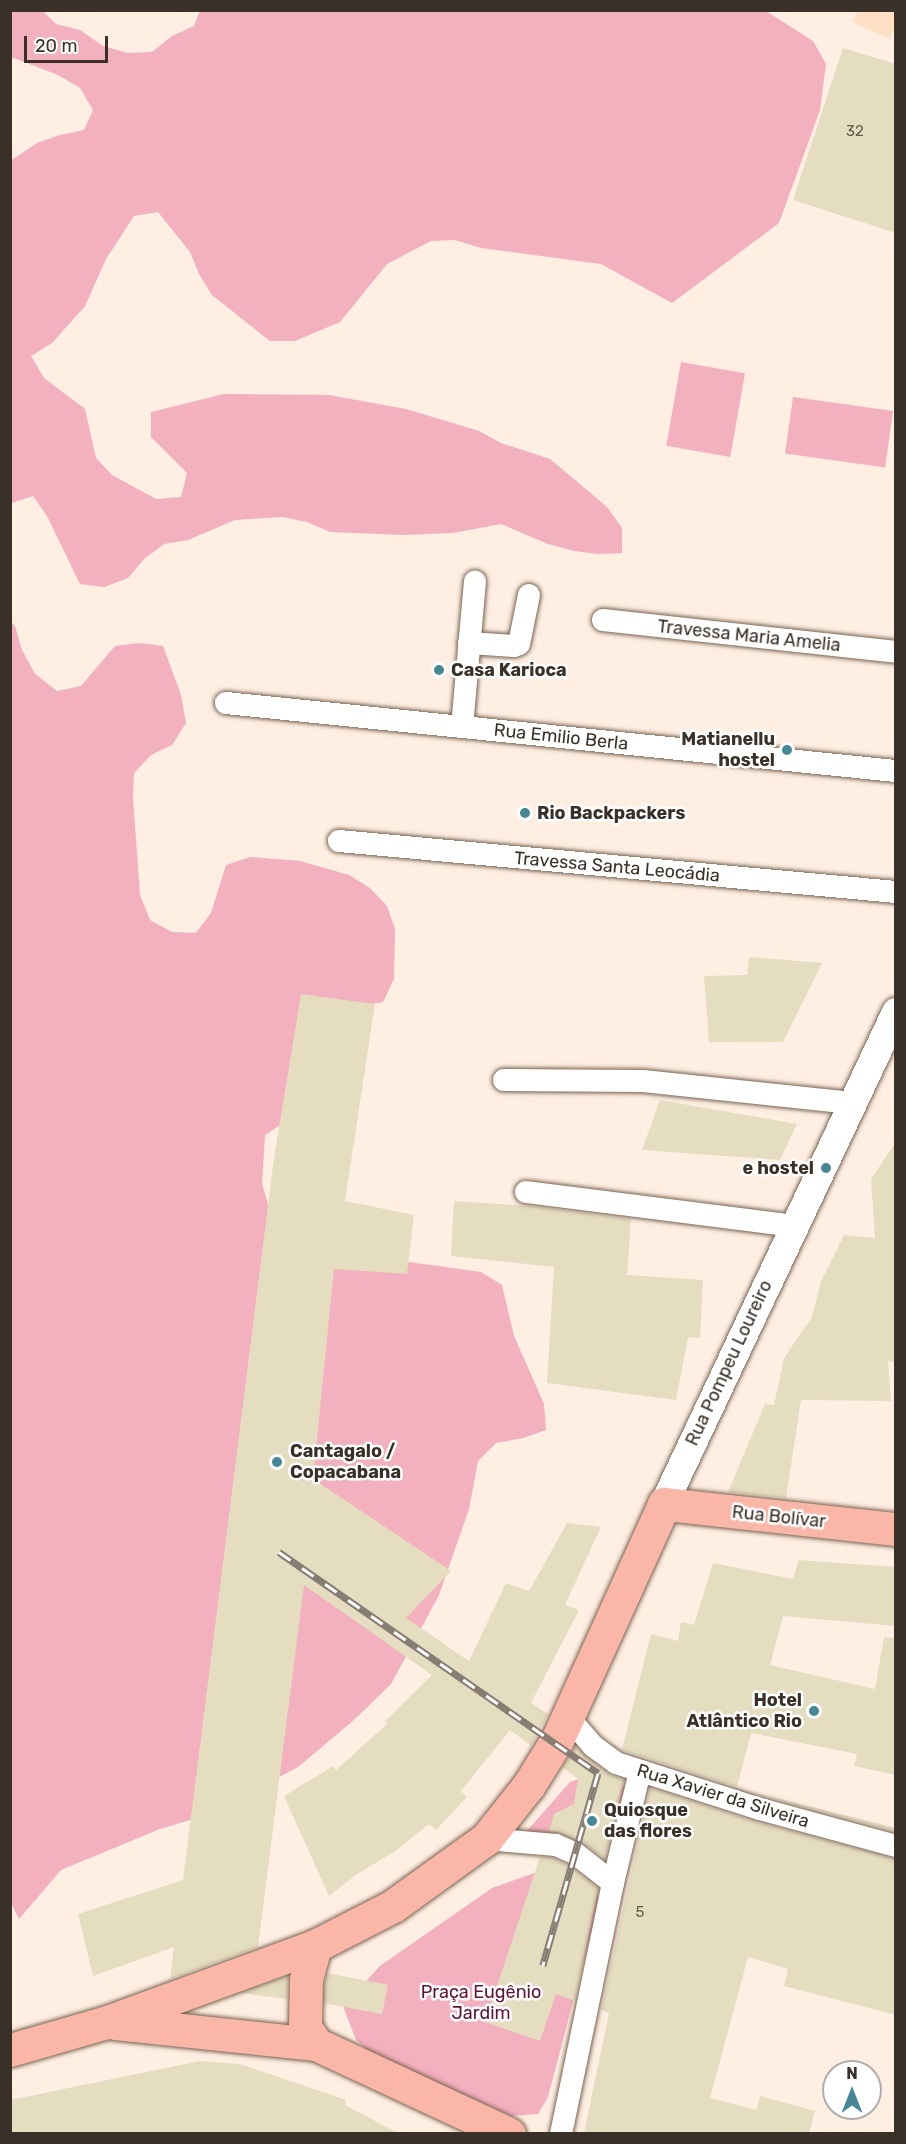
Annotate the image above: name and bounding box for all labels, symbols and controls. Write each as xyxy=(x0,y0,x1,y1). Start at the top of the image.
scale bar xyxy=(27,24,111,62)
text: 20 m xyxy=(35,35,77,57)
house number: 32 xyxy=(846,123,864,141)
street label: Travessa Maria Amelia xyxy=(656,616,842,656)
place label: Casa Karioca xyxy=(451,659,567,681)
marker: Casa Karioca xyxy=(432,663,446,677)
street label: Rua Emilio Berla xyxy=(493,719,629,755)
place label: Matianellu hostel xyxy=(681,729,775,771)
marker: Matianellu hostel xyxy=(780,743,794,757)
place label: Rio Backpackers xyxy=(537,802,685,824)
marker: Rio Backpackers xyxy=(518,806,532,820)
street label: Travessa Santa Leocádia xyxy=(513,847,721,887)
place label: e hostel xyxy=(743,1157,814,1179)
marker: e hostel xyxy=(819,1161,833,1175)
street label: Rua Pompeu Loureiro xyxy=(681,1277,777,1449)
place label: Cantagalo / Copacabana xyxy=(290,1441,401,1484)
marker: Cantagalo / Copacabana xyxy=(268,1453,286,1471)
street label: Rua Bolívar xyxy=(731,1501,827,1533)
place label: Hotel Atlântico Rio xyxy=(686,1690,802,1732)
marker: Hotel Atlântico Rio xyxy=(807,1704,821,1718)
street label: Rua Xavier da Silveira xyxy=(634,1759,812,1833)
place label: Quiosque das flores xyxy=(604,1800,692,1842)
marker: Quiosque das flores xyxy=(585,1814,599,1828)
house number: 5 xyxy=(636,1904,644,1922)
park label: Praça Eugênio Jardim xyxy=(421,1982,541,2024)
north arrow xyxy=(822,2060,882,2120)
text: N xyxy=(846,2064,858,2083)

